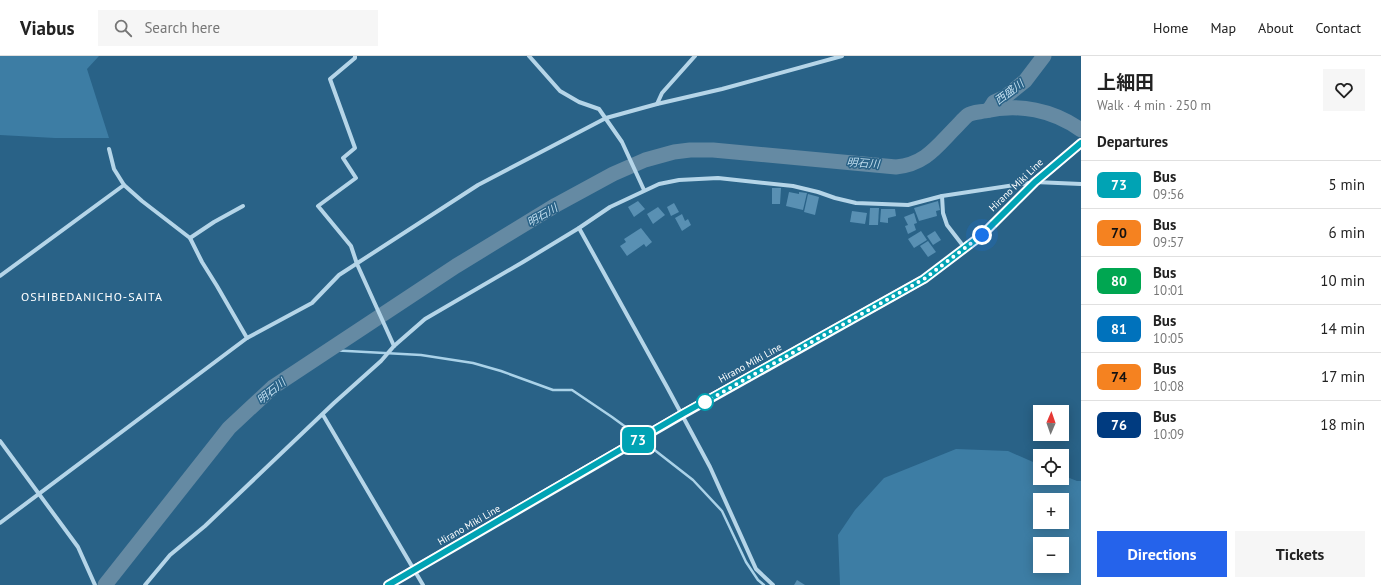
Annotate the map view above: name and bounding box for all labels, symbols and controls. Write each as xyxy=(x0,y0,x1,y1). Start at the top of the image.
search box xyxy=(98,10,378,46)
text: Viabus xyxy=(20,16,74,40)
icon: search xyxy=(112,17,134,39)
text: Search here xyxy=(144,18,220,37)
text: Home xyxy=(1153,19,1188,37)
text: Map xyxy=(1210,19,1236,37)
text: About xyxy=(1258,19,1294,37)
text: Contact xyxy=(1316,19,1361,37)
button: heart xyxy=(1323,69,1365,111)
text: 上細田 xyxy=(1097,70,1154,94)
water label: 西盛川 xyxy=(992,76,1027,108)
text: Walk · 4 min · 250 m xyxy=(1097,97,1211,114)
text: Departures xyxy=(1097,132,1168,151)
water label: 明石川 xyxy=(846,155,881,171)
street label: Hirano Miki Line xyxy=(986,156,1046,214)
text: Bus xyxy=(1153,167,1176,186)
text: 5 min xyxy=(1328,175,1365,194)
text: 73 xyxy=(1111,176,1127,194)
text: 09:56 xyxy=(1153,186,1184,203)
water label: 明石川 xyxy=(524,200,561,229)
text: Bus xyxy=(1153,215,1176,234)
text: 6 min xyxy=(1328,223,1365,242)
text: 70 xyxy=(1111,224,1127,242)
your location xyxy=(972,225,992,245)
text: 09:57 xyxy=(1153,234,1184,251)
text: Bus xyxy=(1153,263,1176,282)
text: 10 min xyxy=(1320,271,1365,290)
text: 80 xyxy=(1111,272,1127,290)
text: 10:01 xyxy=(1153,282,1184,299)
district label: OSHIBEDANICHO-SAITA xyxy=(21,289,163,304)
text: Bus xyxy=(1153,311,1176,330)
text: 14 min xyxy=(1320,319,1365,338)
text: 81 xyxy=(1111,320,1127,338)
text: 10:05 xyxy=(1153,330,1184,347)
street label: Hirano Miki Line xyxy=(716,340,784,386)
text: Bus xyxy=(1153,359,1176,378)
text: 17 min xyxy=(1321,367,1365,386)
text: 74 xyxy=(1111,368,1127,386)
water label: 明石川 xyxy=(254,375,289,407)
text: 10:08 xyxy=(1153,378,1184,395)
unlabelled marker xyxy=(696,393,714,411)
north arrow xyxy=(1033,405,1069,441)
map controls xyxy=(1033,405,1069,573)
text: Bus xyxy=(1153,407,1176,426)
text: 18 min xyxy=(1320,415,1365,434)
text: 76 xyxy=(1111,416,1127,434)
text: 10:09 xyxy=(1153,426,1184,443)
line badge: 73 xyxy=(620,427,656,453)
text: 73 xyxy=(630,431,646,449)
button: locate xyxy=(1033,449,1069,485)
button: + xyxy=(1033,493,1069,529)
street label: Hirano Miki Line xyxy=(435,502,503,548)
button: Directions xyxy=(1097,531,1227,577)
button: Tickets xyxy=(1235,531,1365,577)
button: − xyxy=(1033,537,1069,573)

